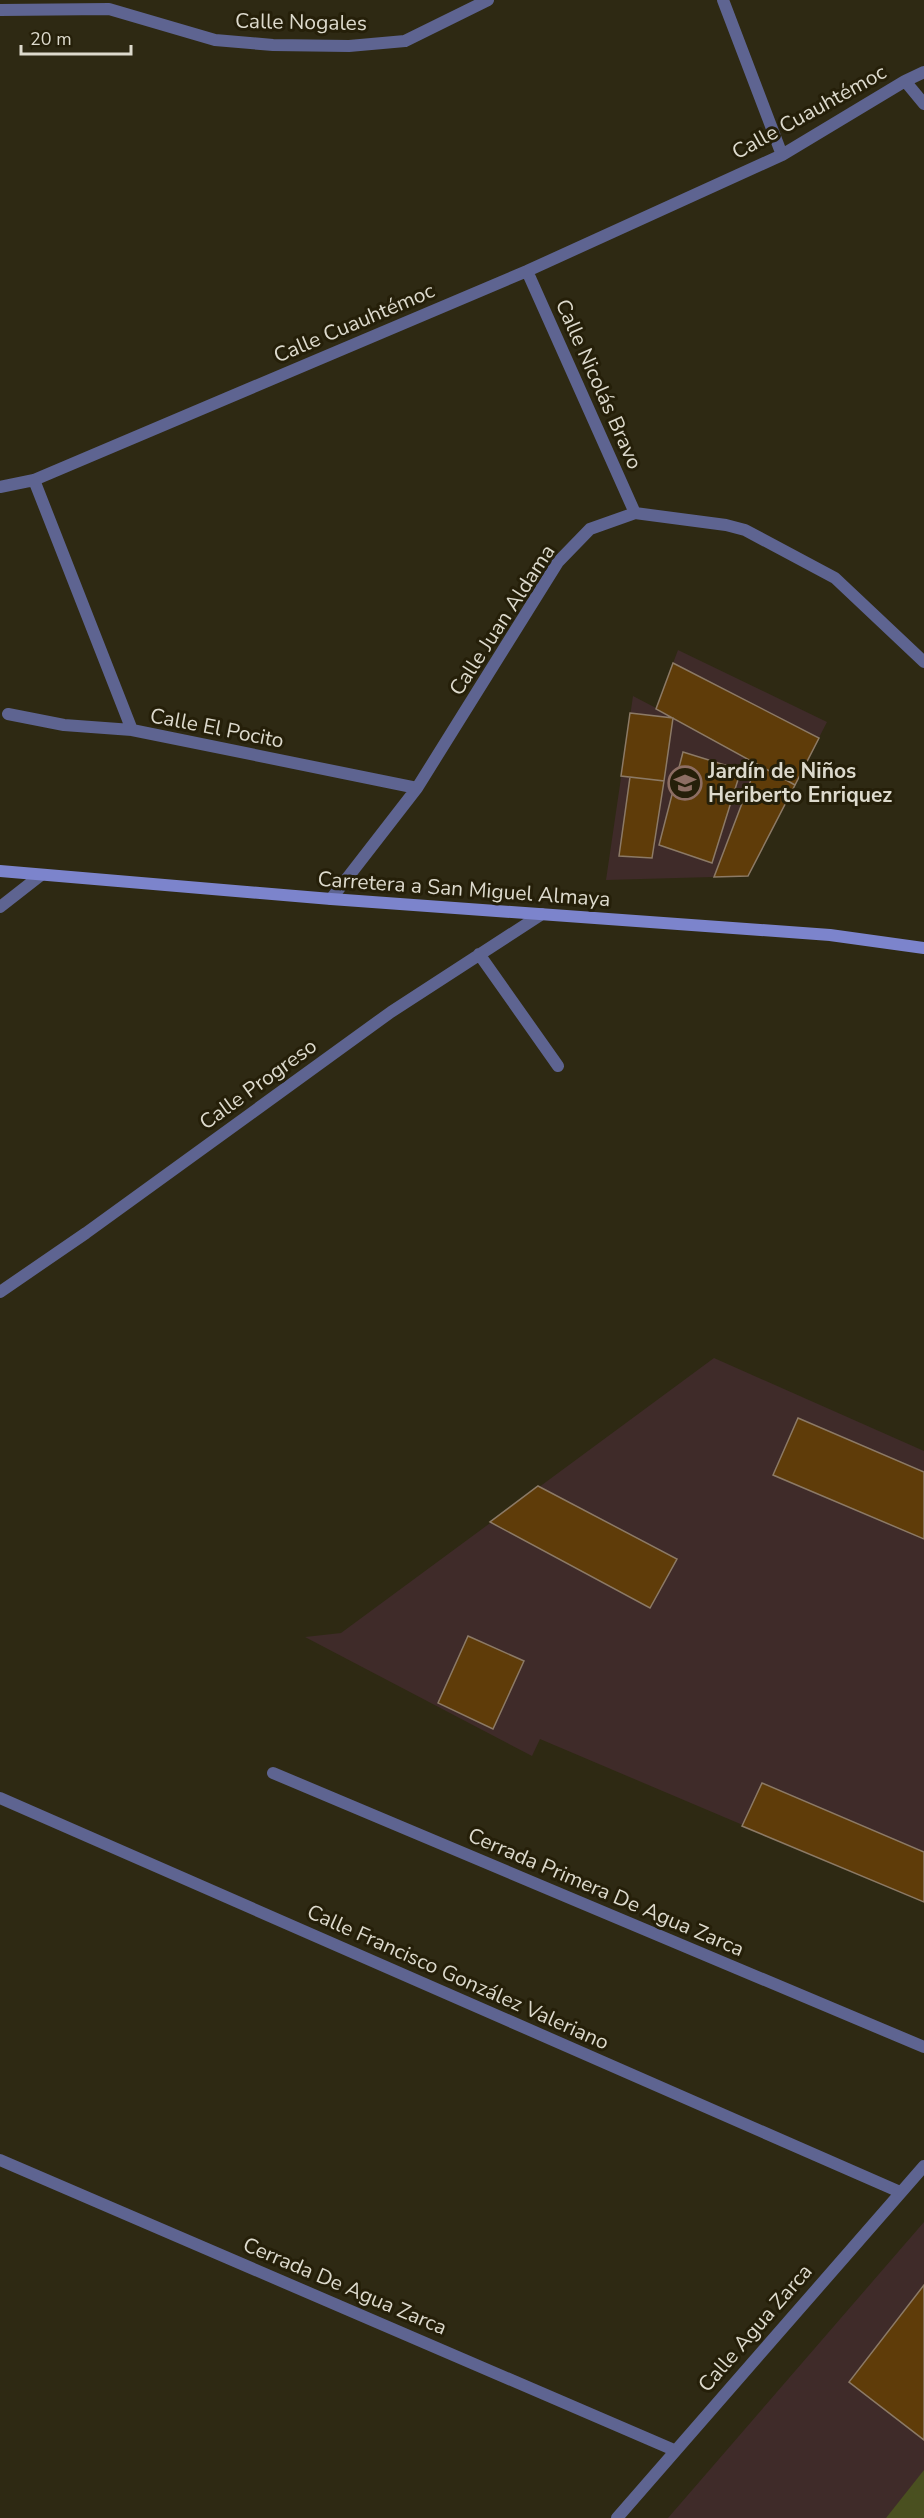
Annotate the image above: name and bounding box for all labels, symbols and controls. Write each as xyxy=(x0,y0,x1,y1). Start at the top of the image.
street label: Calle Nogales xyxy=(235,7,367,37)
scale bar xyxy=(21,18,130,56)
text: 20 m xyxy=(30,27,72,51)
street label: Calle Cuauhtémoc xyxy=(727,58,891,166)
street label: Calle Cuauhtémoc xyxy=(269,276,439,370)
street label: Calle Nicolás Bravo xyxy=(549,295,649,473)
street label: Calle Juan Aldama xyxy=(443,539,561,701)
street label: Calle El Pocito xyxy=(148,701,286,755)
place label: Jardín de Niños Heriberto Enriquez xyxy=(707,757,892,809)
school or university icon: Jardín de Niños Heriberto Enriquez xyxy=(667,765,703,801)
street label: Carretera a San Miguel Almaya xyxy=(317,865,611,913)
street label: Calle Progreso xyxy=(194,1032,322,1136)
street label: Cerrada Primera De Agua Zarca xyxy=(464,1821,748,1963)
street label: Calle Francisco González Valeriano xyxy=(303,1898,613,2056)
street label: Cerrada De Agua Zarca xyxy=(239,2230,451,2342)
street label: Calle Agua Zarca xyxy=(692,2258,818,2398)

